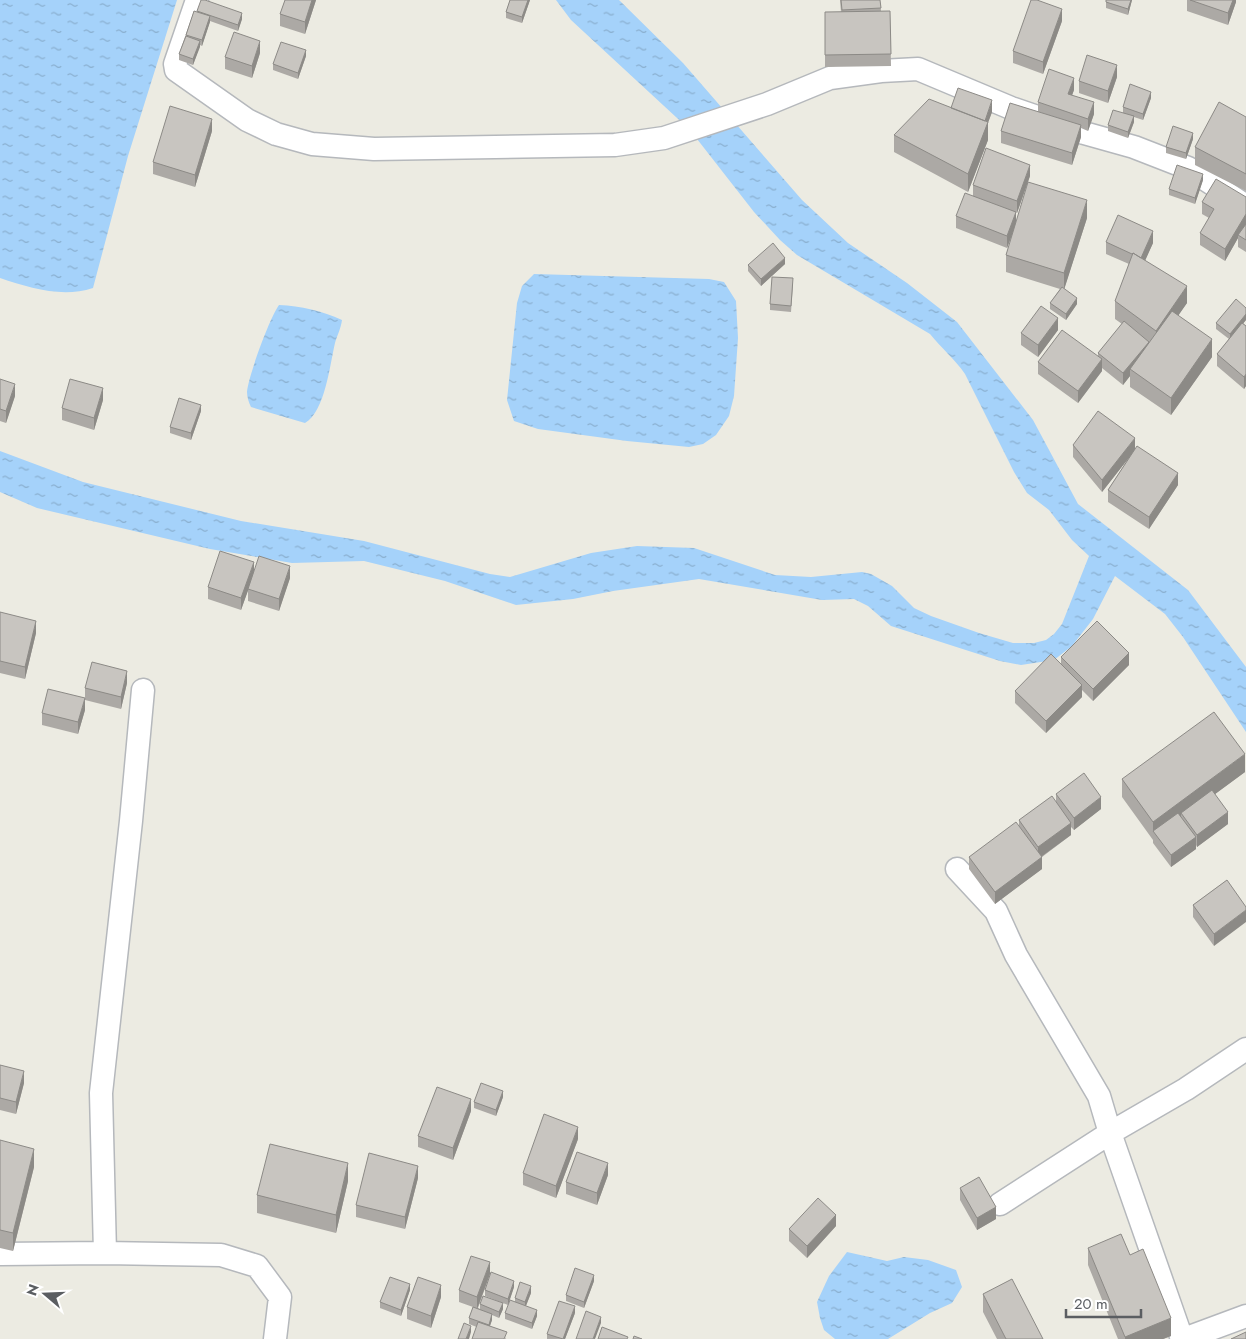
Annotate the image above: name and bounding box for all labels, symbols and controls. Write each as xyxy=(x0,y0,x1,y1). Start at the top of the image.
north arrow xyxy=(20,1269,70,1319)
text: N xyxy=(21,1281,44,1298)
scale bar xyxy=(1066,1286,1141,1318)
text: 20 m xyxy=(1074,1293,1108,1315)

